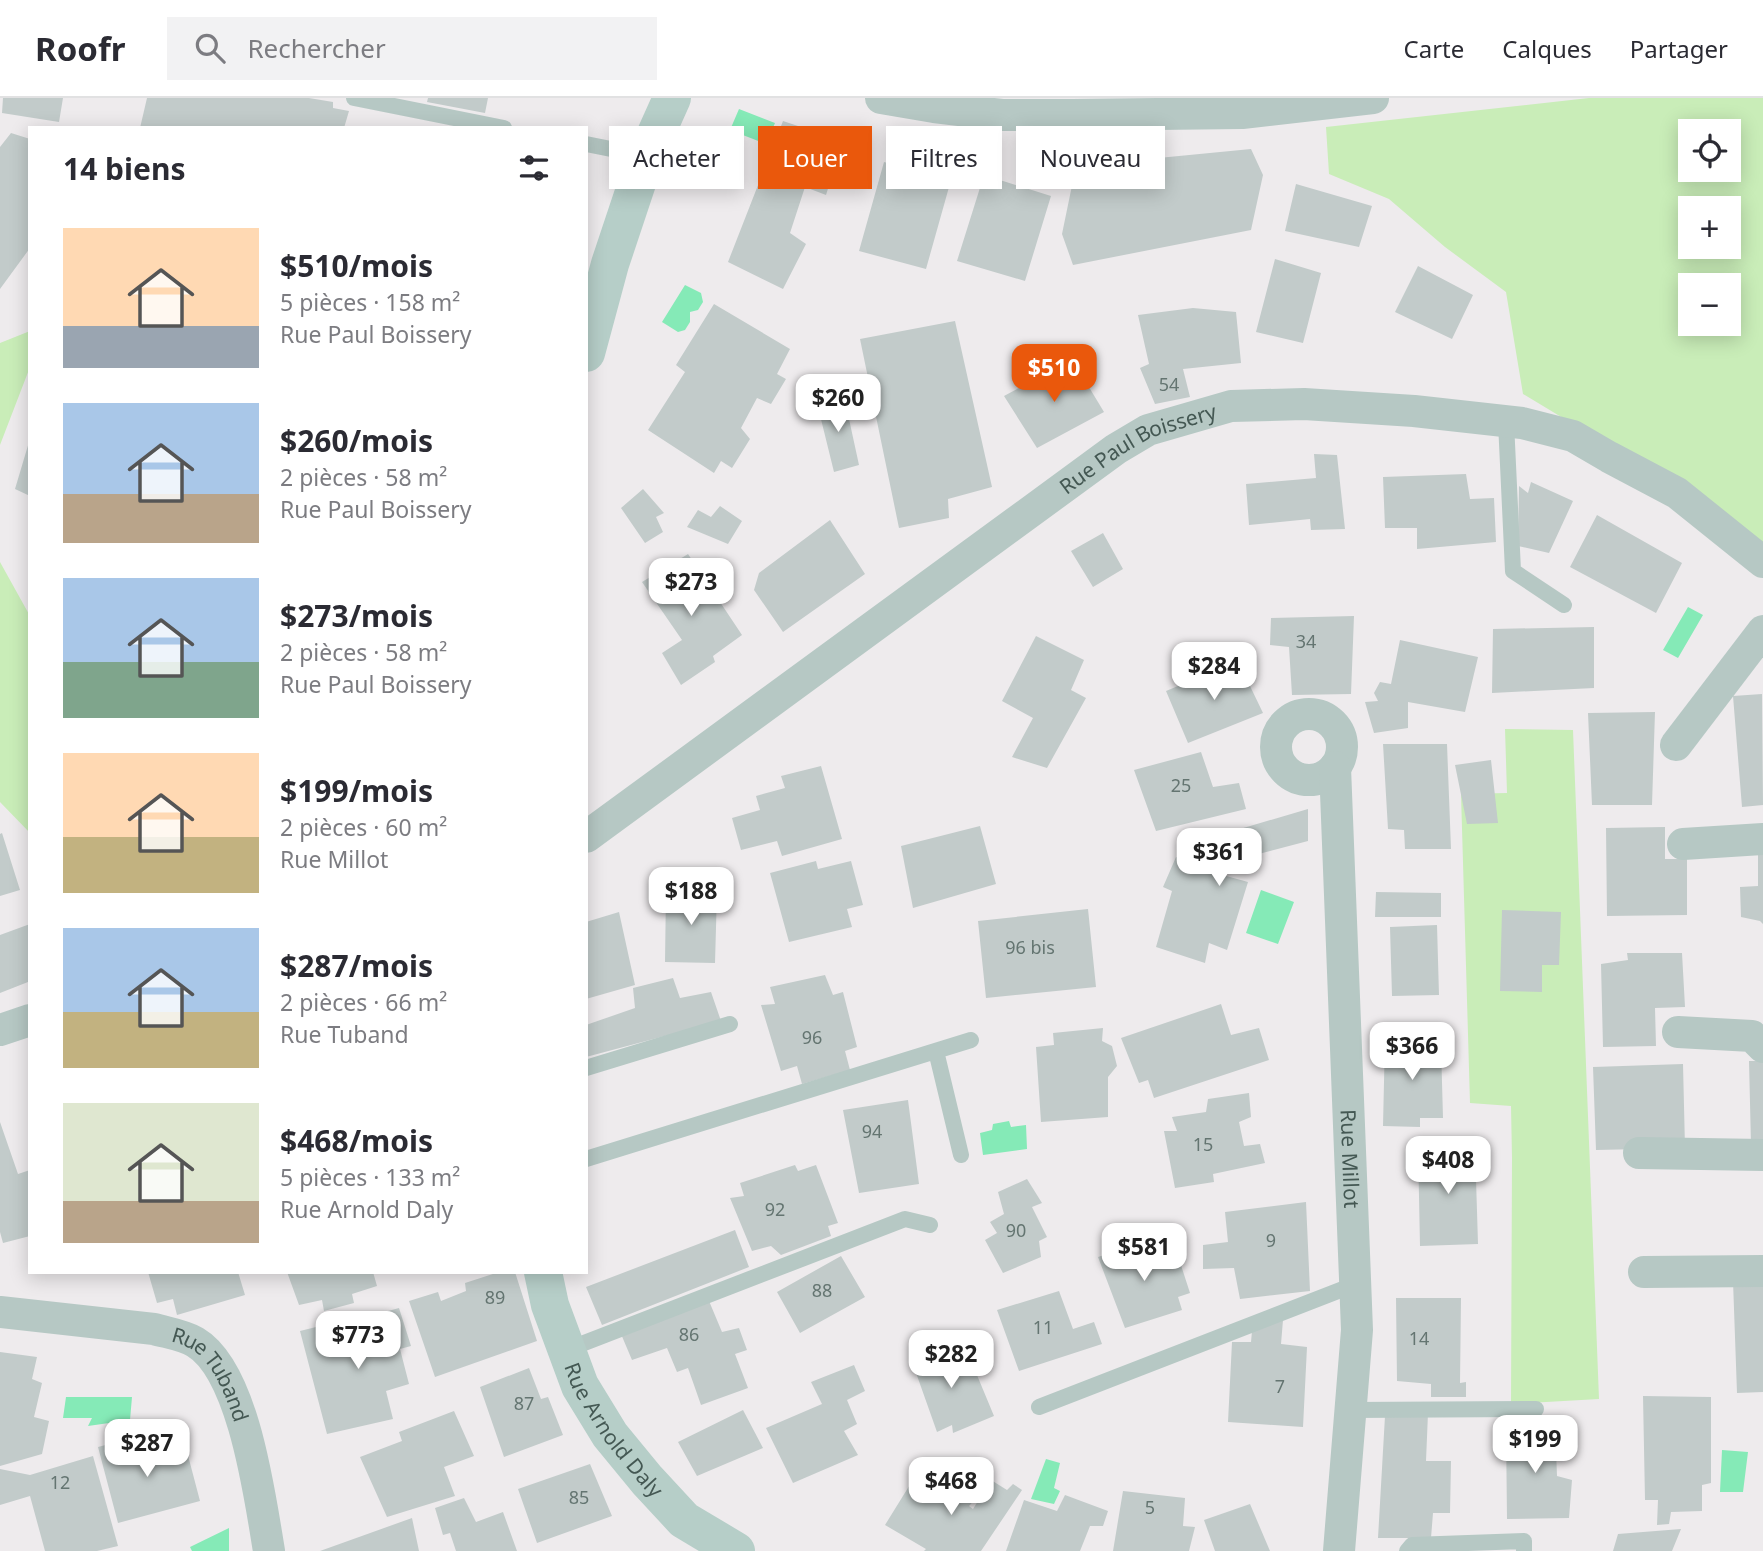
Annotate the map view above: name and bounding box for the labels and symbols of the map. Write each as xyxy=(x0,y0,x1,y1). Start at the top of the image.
pin: $510 xyxy=(1013,344,1095,404)
house number: 54 xyxy=(1159,372,1179,396)
pin: $260 xyxy=(797,374,879,434)
street label: Rue Paul Boissery xyxy=(1053,397,1220,500)
pin: $273 xyxy=(650,559,732,618)
house number: 34 xyxy=(1296,629,1316,653)
pin: $284 xyxy=(1173,642,1255,702)
house number: 25 xyxy=(1171,773,1191,797)
pin: $361 xyxy=(1178,828,1260,888)
pin: $188 xyxy=(650,868,732,927)
house number: 96 bis xyxy=(1005,935,1055,959)
pin: $366 xyxy=(1371,1023,1453,1082)
house number: 96 xyxy=(802,1025,822,1049)
street label: Rue Millot xyxy=(1334,1109,1366,1209)
house number: 94 xyxy=(862,1119,882,1143)
house number: 15 xyxy=(1193,1132,1213,1156)
pin: $408 xyxy=(1407,1136,1489,1196)
house number: 92 xyxy=(765,1197,785,1221)
house number: 90 xyxy=(1006,1218,1026,1242)
pin: $581 xyxy=(1103,1224,1185,1283)
house number: 9 xyxy=(1266,1228,1276,1252)
house number: 88 xyxy=(812,1278,832,1302)
house number: 89 xyxy=(485,1285,505,1309)
pin: $773 xyxy=(317,1312,399,1371)
house number: 11 xyxy=(1033,1315,1053,1339)
street label: Rue Tuband xyxy=(169,1320,256,1425)
house number: 86 xyxy=(679,1322,699,1346)
house number: 14 xyxy=(1409,1326,1429,1350)
pin: $282 xyxy=(910,1330,992,1390)
street label: Rue Arnold Daly xyxy=(558,1358,670,1503)
house number: 7 xyxy=(1275,1374,1285,1398)
house number: 87 xyxy=(514,1391,534,1415)
pin: $199 xyxy=(1494,1416,1576,1475)
pin: $287 xyxy=(106,1420,188,1479)
pin: $468 xyxy=(910,1458,992,1517)
house number: 12 xyxy=(50,1470,70,1494)
house number: 85 xyxy=(569,1485,589,1509)
house number: 5 xyxy=(1145,1495,1155,1519)

